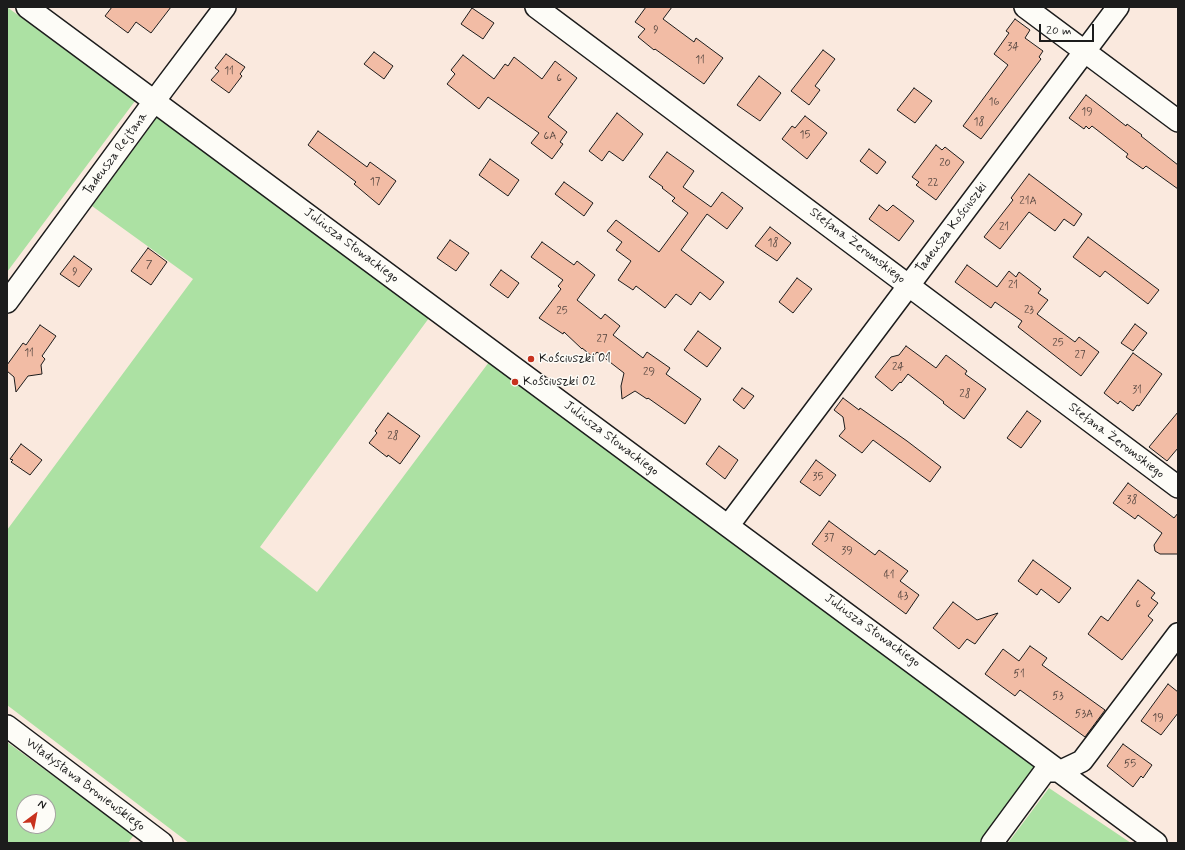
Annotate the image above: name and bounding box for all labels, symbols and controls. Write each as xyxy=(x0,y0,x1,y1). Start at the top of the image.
scale bar xyxy=(1041,16,1096,42)
text: 20 m xyxy=(1046,23,1072,39)
house number: 9 xyxy=(653,24,659,38)
house number: 34 xyxy=(1007,41,1019,55)
house number: 11 xyxy=(695,54,705,68)
house number: 11 xyxy=(224,65,234,79)
house number: 6 xyxy=(556,72,562,86)
house number: 16 xyxy=(989,96,999,110)
house number: 19 xyxy=(1081,106,1093,120)
street label: Tadeusza Rejtana xyxy=(80,109,152,199)
house number: 18 xyxy=(974,116,984,130)
house number: 15 xyxy=(800,129,810,143)
house number: 6A xyxy=(544,130,556,144)
house number: 20 xyxy=(939,157,951,171)
house number: 17 xyxy=(370,176,380,190)
house number: 22 xyxy=(927,177,939,191)
street label: Tadeusza Kościuszki xyxy=(913,180,991,276)
house number: 21A xyxy=(1019,195,1037,209)
street label: Juliusza Słowackiego xyxy=(300,205,402,287)
street label: Stefana Żeromskiego xyxy=(806,205,908,287)
house number: 21 xyxy=(999,221,1009,235)
house number: 18 xyxy=(768,237,778,251)
house number: 7 xyxy=(146,259,152,273)
house number: 9 xyxy=(72,266,78,280)
house number: 21 xyxy=(1008,279,1018,293)
house number: 23 xyxy=(1024,304,1034,318)
house number: 25 xyxy=(556,305,568,319)
house number: 27 xyxy=(597,333,607,347)
house number: 25 xyxy=(1052,337,1064,351)
house number: 11 xyxy=(24,347,34,361)
house number: 27 xyxy=(1075,349,1085,363)
place label: Kościuszki 01 xyxy=(539,351,611,367)
marker: Kościuszki 01 xyxy=(526,354,536,364)
house number: 24 xyxy=(892,361,904,375)
house number: 29 xyxy=(643,366,655,380)
place label: Kościuszki 02 xyxy=(523,374,596,390)
marker: Kościuszki 02 xyxy=(510,377,520,387)
house number: 31 xyxy=(1132,384,1142,398)
house number: 28 xyxy=(959,388,971,402)
street label: Juliusza Słowackiego xyxy=(560,398,662,480)
street label: Stefana Żeromskiego xyxy=(1065,400,1167,482)
house number: 28 xyxy=(387,430,399,444)
house number: 35 xyxy=(813,471,823,485)
house number: 38 xyxy=(1127,494,1137,508)
house number: 37 xyxy=(824,532,834,546)
house number: 39 xyxy=(841,545,853,559)
house number: 41 xyxy=(883,569,895,583)
house number: 43 xyxy=(897,590,909,604)
street label: Juliusza Słowackiego xyxy=(821,591,923,671)
house number: 6 xyxy=(1135,598,1141,612)
house number: 51 xyxy=(1013,668,1025,682)
house number: 53 xyxy=(1052,690,1064,704)
house number: 53A xyxy=(1075,708,1093,722)
house number: 19 xyxy=(1152,712,1164,726)
street label: Władysława Broniewskiego xyxy=(22,735,148,835)
house number: 55 xyxy=(1124,758,1136,772)
north arrow xyxy=(16,794,56,834)
text: N xyxy=(35,797,49,813)

